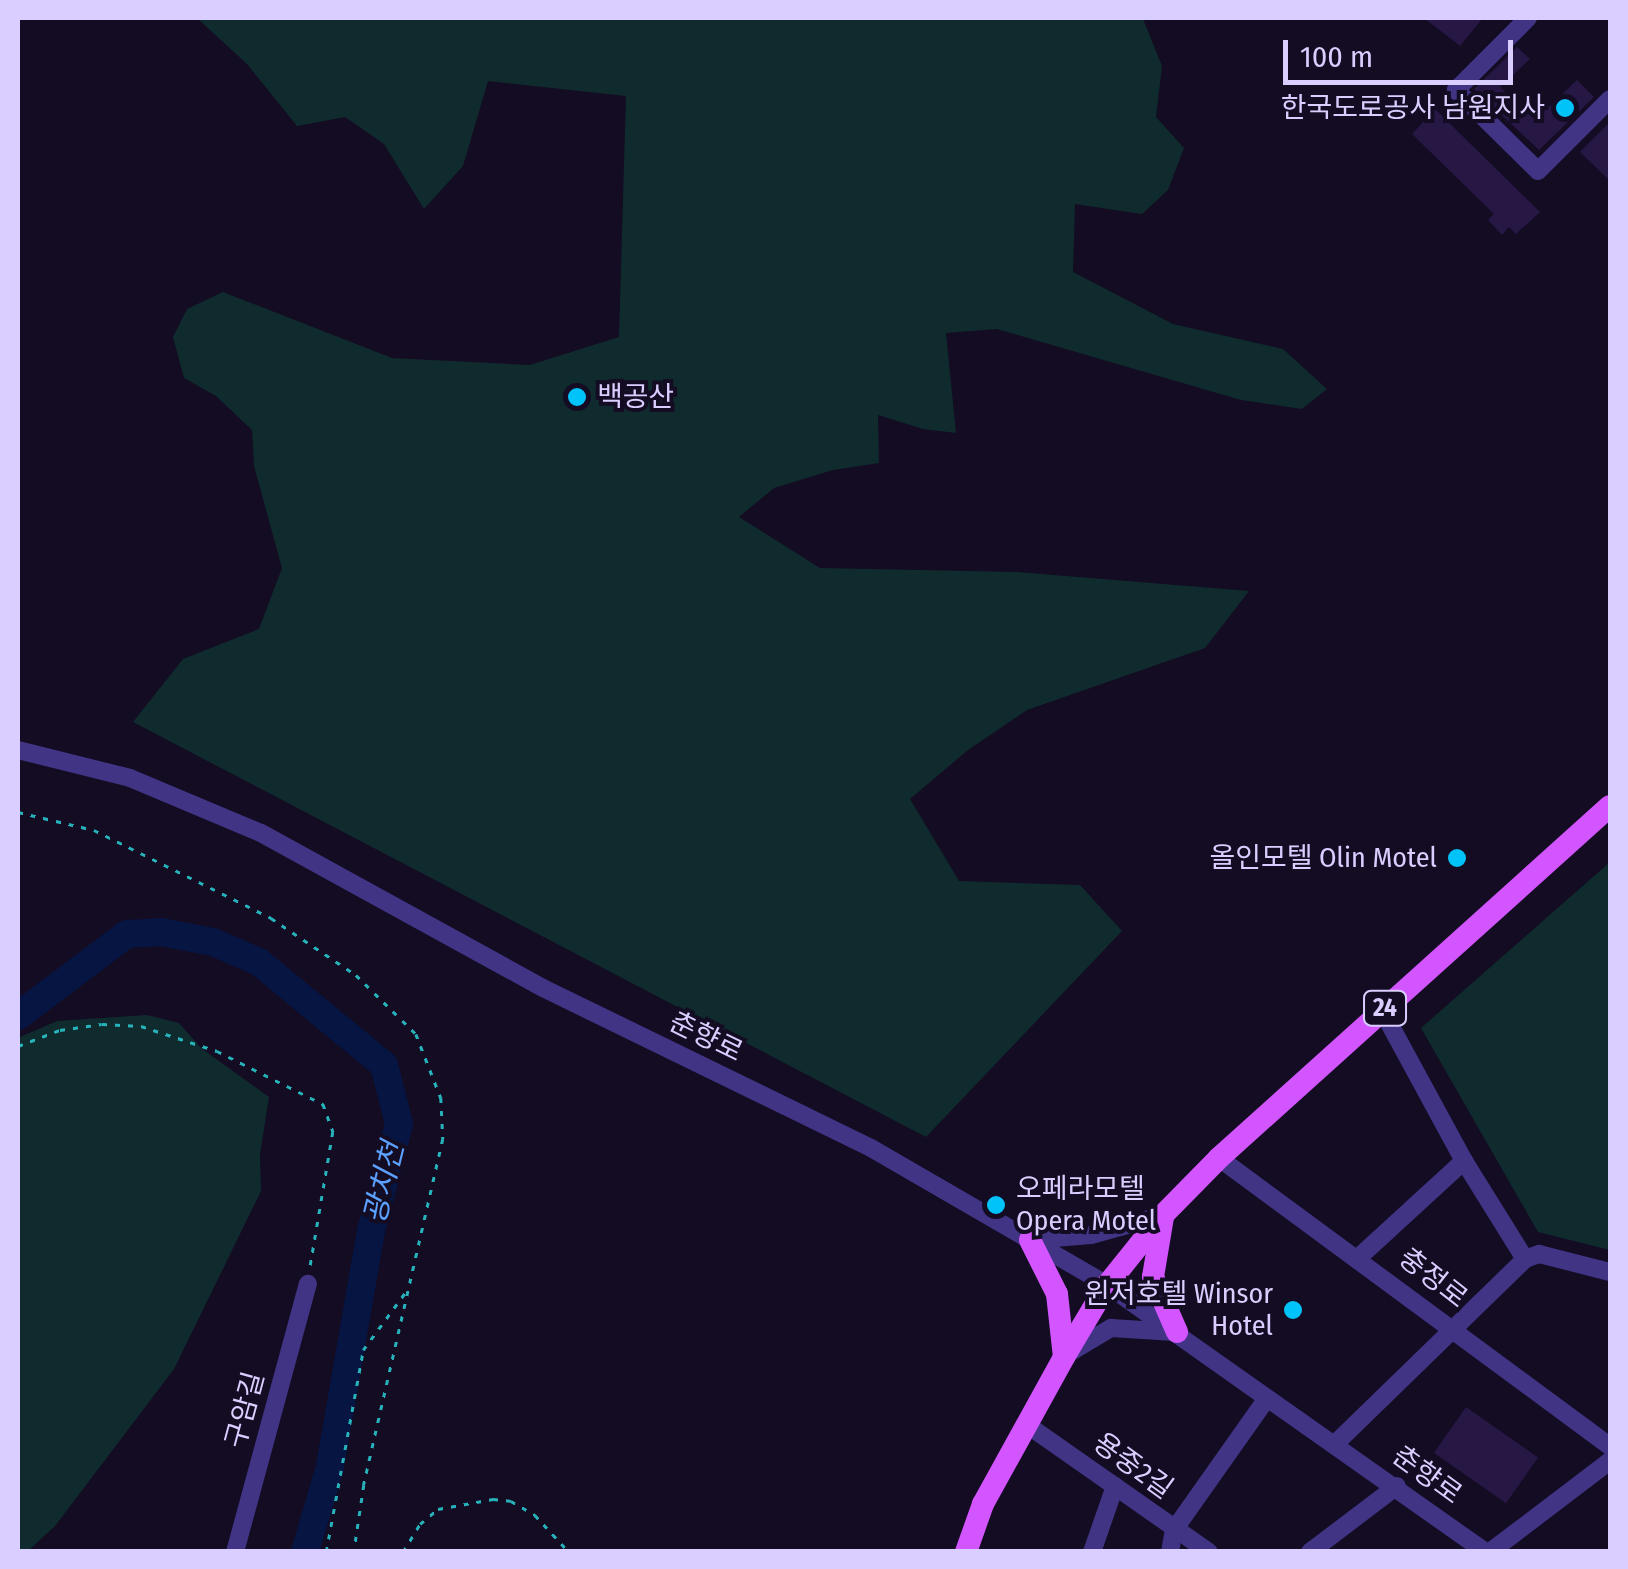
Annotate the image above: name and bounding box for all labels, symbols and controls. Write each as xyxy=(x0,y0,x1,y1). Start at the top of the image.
scale bar xyxy=(1288,20,1518,82)
text: 100 m xyxy=(1300,39,1373,75)
place label: 한국도로공사 남원지사 xyxy=(1281,91,1545,125)
marker: 한국도로공사 남원지사 xyxy=(1554,97,1576,119)
place label: 백공산 xyxy=(597,380,674,414)
marker: 백공산 xyxy=(566,386,588,408)
place label: 올인모텔 Olin Motel xyxy=(1209,841,1437,875)
marker: 올인모텔 Olin Motel xyxy=(1446,847,1468,869)
road number: 24 xyxy=(1362,988,1408,1028)
street label: 춘향로 xyxy=(664,1005,748,1069)
water label: 광치천 xyxy=(357,1138,411,1228)
place label: 오페라모텔 Opera Motel xyxy=(1016,1172,1156,1238)
marker: 오페라모텔 Opera Motel xyxy=(985,1194,1007,1216)
street label: 충정로 xyxy=(1392,1241,1474,1315)
place label: 윈저호텔 Winsor Hotel xyxy=(1084,1277,1273,1343)
marker: 윈저호텔 Winsor Hotel xyxy=(1282,1299,1304,1321)
street label: 구암길 xyxy=(219,1368,271,1452)
street label: 용중2길 xyxy=(1087,1426,1179,1506)
street label: 춘향로 xyxy=(1386,1439,1468,1511)

